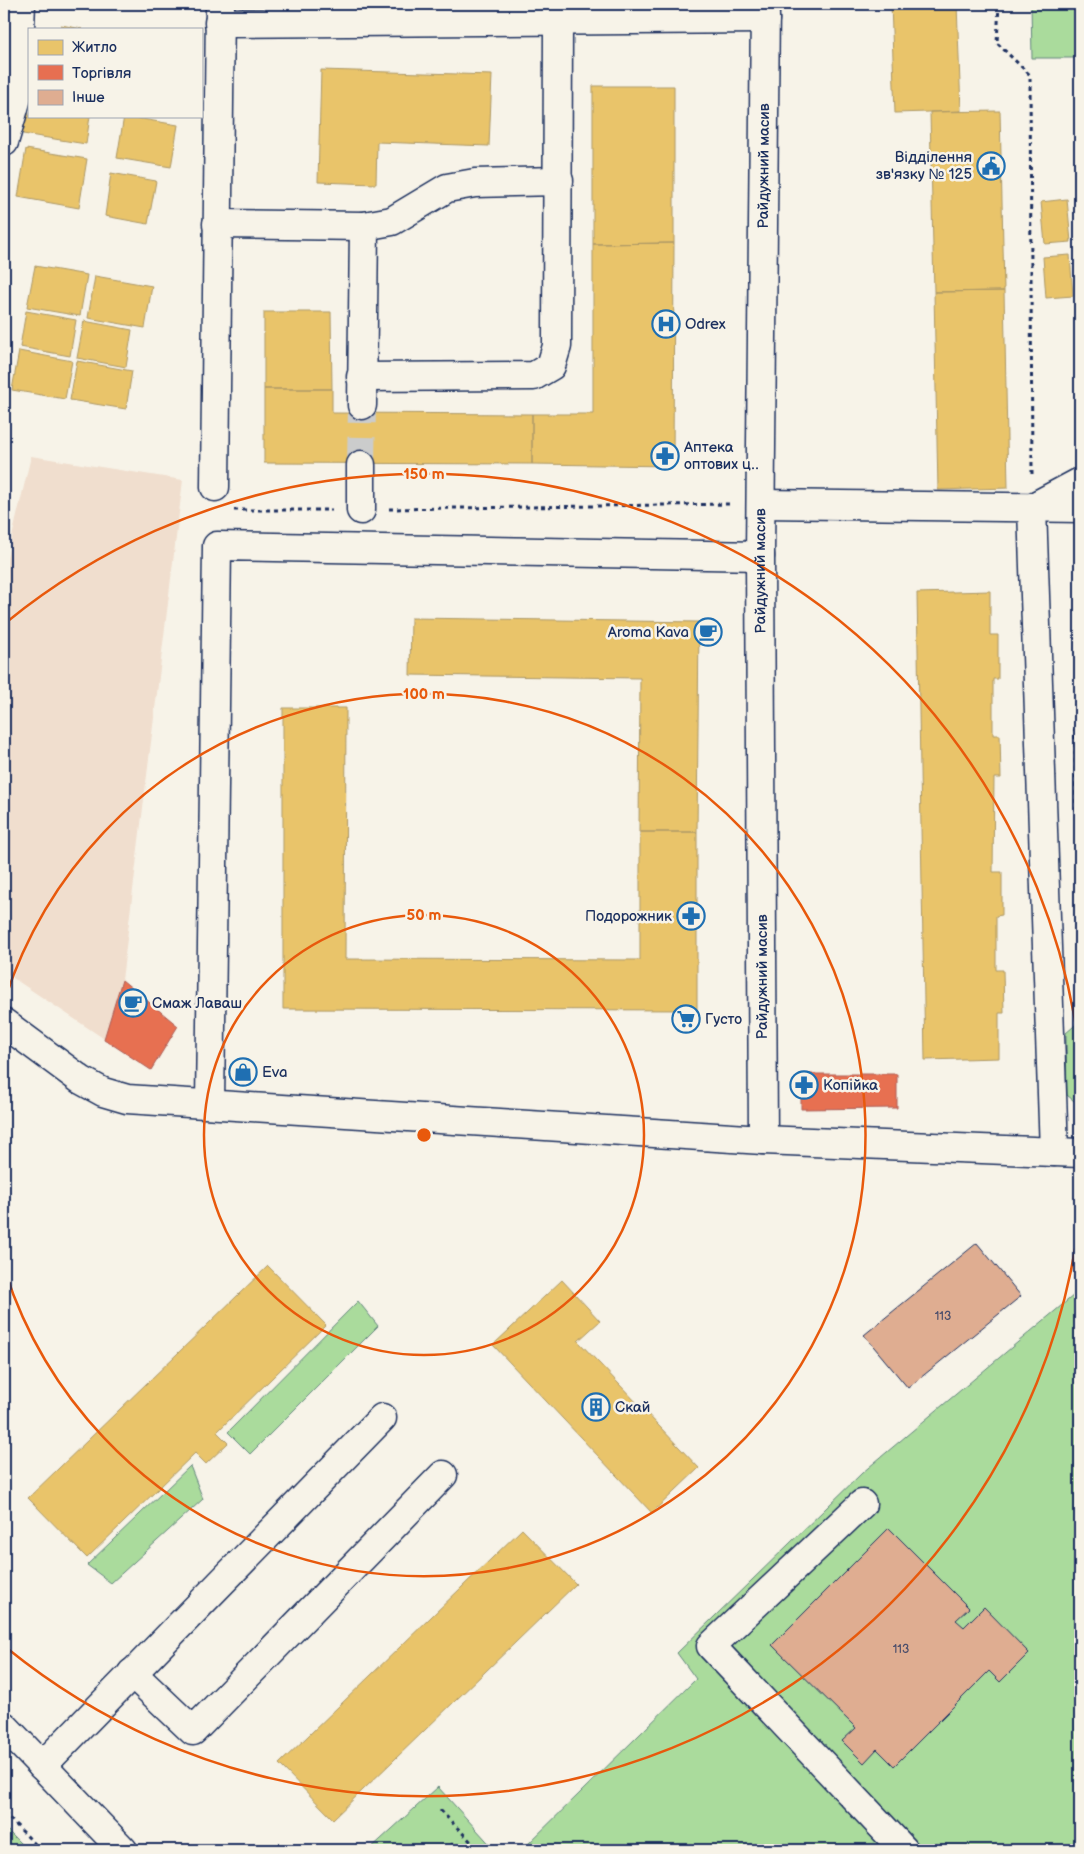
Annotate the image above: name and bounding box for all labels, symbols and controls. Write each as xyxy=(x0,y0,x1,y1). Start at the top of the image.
legend xyxy=(28,28,202,118)
text: Житло xyxy=(72,38,117,57)
text: Торгівля xyxy=(72,64,131,83)
text: Інше xyxy=(72,88,105,107)
street label: Райдужний масив xyxy=(753,103,774,229)
place label: Відділення зв'язку № 125 xyxy=(876,148,972,184)
public building icon: Відділення зв'язку № 125 xyxy=(976,151,1006,181)
hospital icon: Odrex xyxy=(651,309,681,339)
place label: Odrex xyxy=(685,315,726,334)
place label: Аптека оптових ц‥ xyxy=(683,438,759,474)
pharmacy icon: Аптека оптових ц‥ xyxy=(650,441,680,471)
text: 150 m xyxy=(403,465,445,484)
street label: Райдужний масив xyxy=(750,508,770,634)
cafe icon: Aroma Kava xyxy=(693,617,723,647)
place label: Aroma Kava xyxy=(608,623,689,642)
text: 100 m xyxy=(403,685,445,704)
pharmacy icon: Подорожник xyxy=(676,901,706,931)
text: 50 m xyxy=(407,906,442,925)
place label: Подорожник xyxy=(585,907,672,926)
street label: Райдужний масив xyxy=(753,914,772,1040)
cafe icon: Смаж Лаваш xyxy=(118,988,148,1018)
place label: Смаж Лаваш xyxy=(152,994,242,1013)
supermarket icon: Густо xyxy=(671,1004,701,1034)
place label: Густо xyxy=(705,1010,742,1029)
shop icon: Eva xyxy=(228,1057,258,1087)
place label: Eva xyxy=(262,1063,287,1082)
pharmacy icon: Копійка xyxy=(789,1070,819,1100)
place label: Копійка xyxy=(823,1076,878,1095)
centre of rings xyxy=(415,1126,433,1144)
house number: 113 xyxy=(935,1309,951,1324)
building icon: Скай xyxy=(581,1392,611,1422)
place label: Скай xyxy=(615,1398,650,1417)
house number: 113 xyxy=(893,1642,909,1657)

